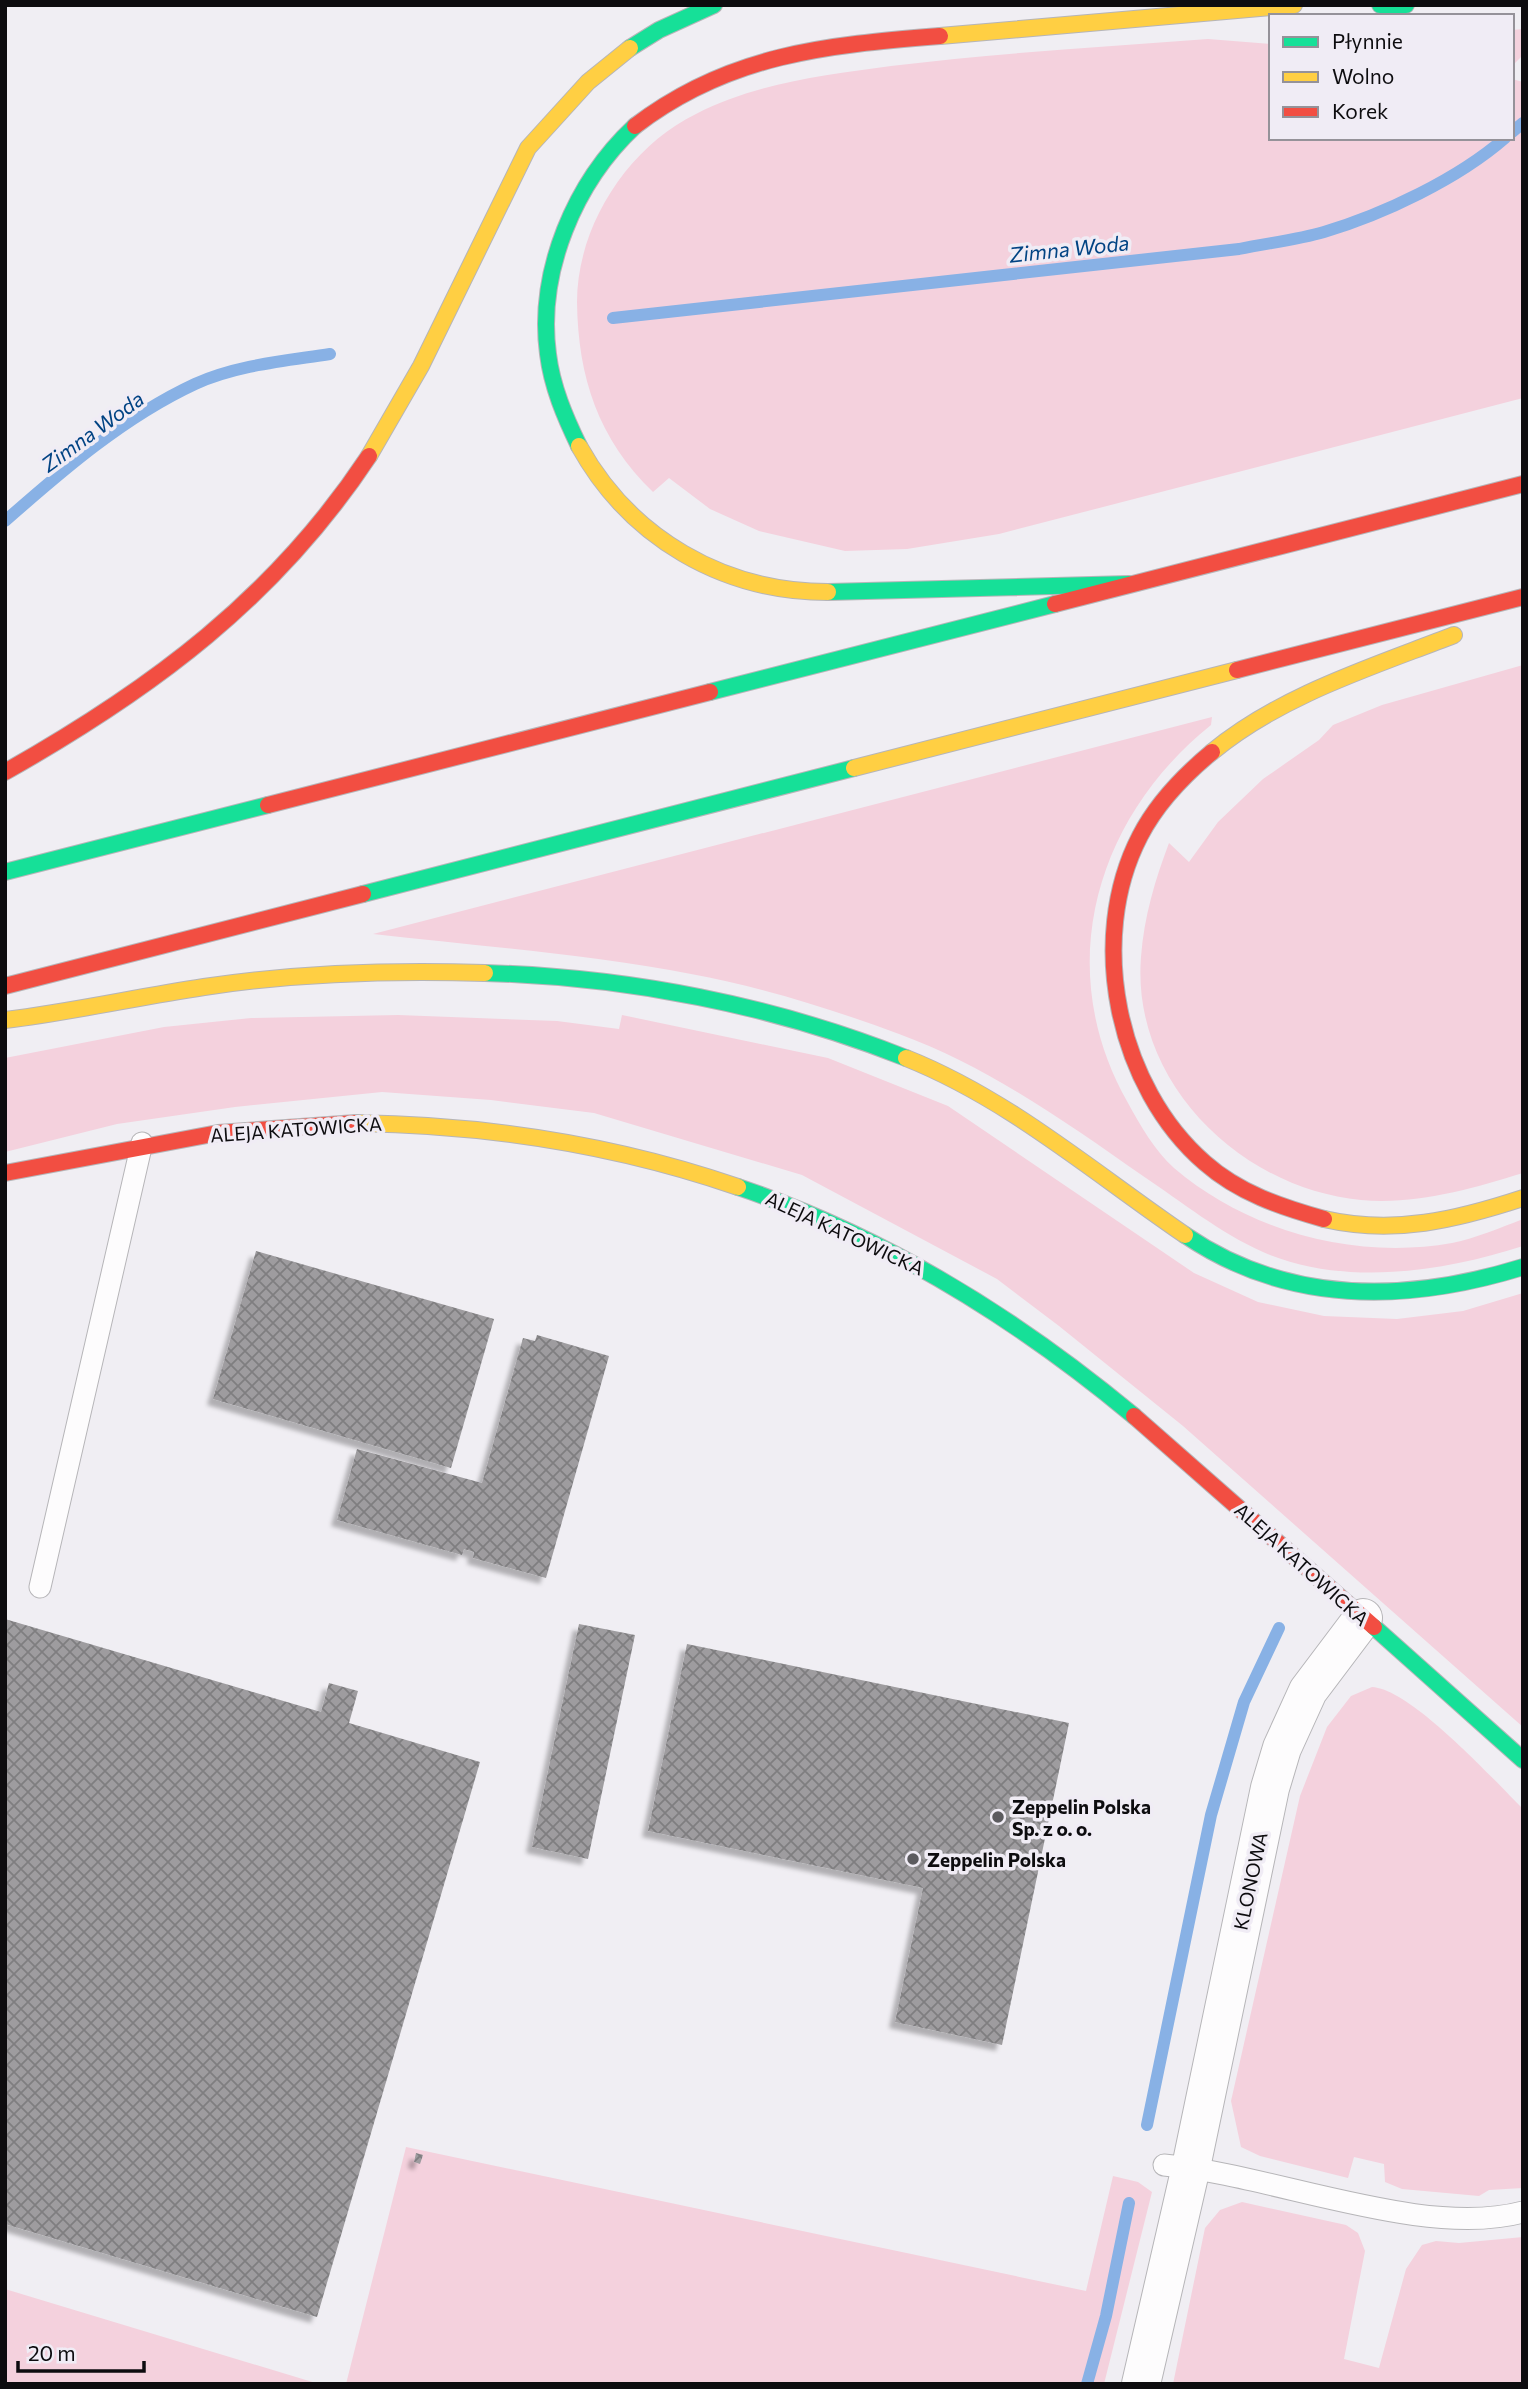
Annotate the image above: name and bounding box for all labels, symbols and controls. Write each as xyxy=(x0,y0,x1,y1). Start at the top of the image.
legend xyxy=(1269,14,1514,140)
text: Płynnie xyxy=(1332,28,1403,53)
text: Wolno xyxy=(1332,63,1394,88)
text: Korek xyxy=(1332,98,1388,123)
water label: Zimna Woda xyxy=(1007,229,1130,267)
water label: Zimna Woda xyxy=(35,385,148,477)
street label: ALEJA KATOWICKA xyxy=(209,1112,383,1146)
street label: ALEJA KATOWICKA xyxy=(762,1186,928,1280)
street label: ALEJA KATOWICKA xyxy=(1230,1498,1374,1630)
place label: Zeppelin Polska Sp. z o. o. xyxy=(1012,1795,1151,1840)
marker: Zeppelin Polska Sp. z o. o. xyxy=(990,1809,1006,1825)
street label: KLONOWA xyxy=(1228,1830,1272,1932)
place label: Zeppelin Polska xyxy=(927,1848,1066,1871)
marker: Zeppelin Polska xyxy=(905,1851,921,1867)
scale bar xyxy=(18,2330,144,2374)
text: 20 m xyxy=(28,2340,76,2365)

